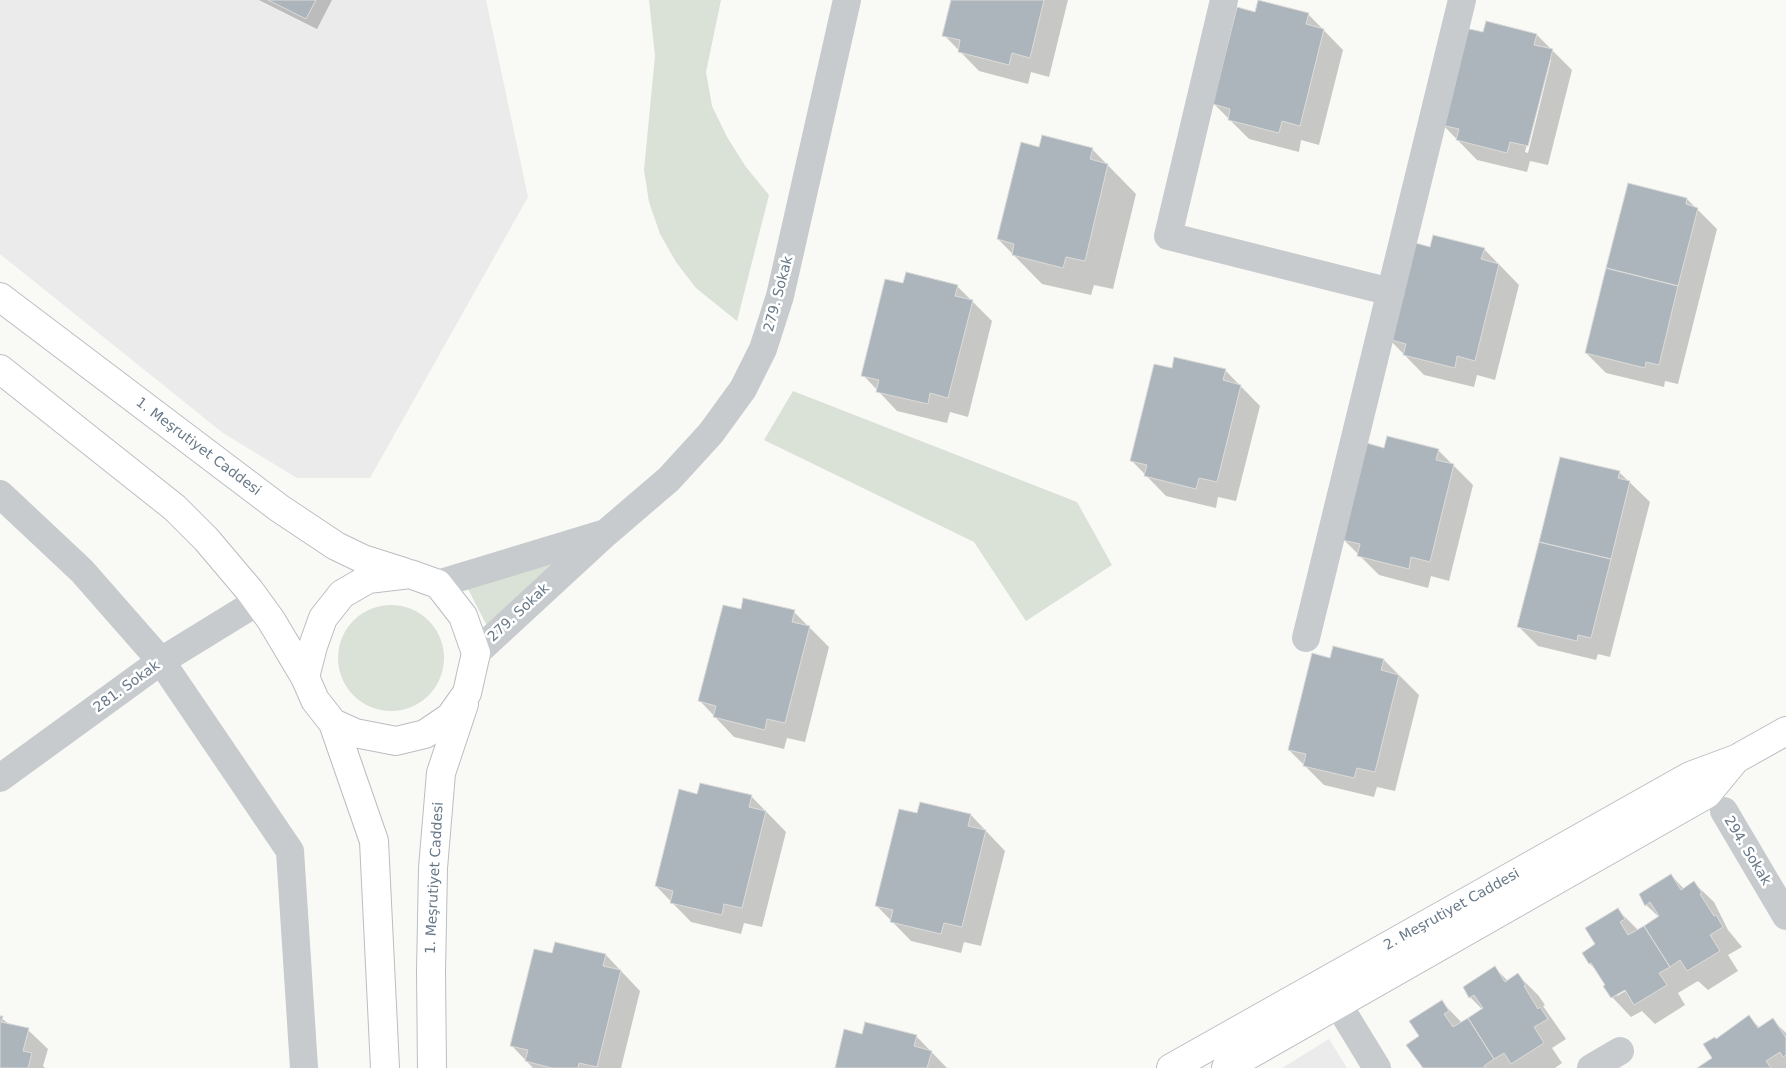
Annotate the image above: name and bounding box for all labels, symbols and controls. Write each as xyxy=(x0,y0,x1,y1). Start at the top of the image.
street label: 279. Sokak xyxy=(761,254,797,334)
street label: 1. Meşrutiyet Caddesi xyxy=(132,394,264,500)
street label: 279. Sokak xyxy=(485,580,553,646)
street label: 281. Sokak xyxy=(91,657,163,717)
street label: 1. Meşrutiyet Caddesi xyxy=(423,801,447,955)
street label: 294. Sokak xyxy=(1720,813,1774,889)
street label: 2. Meşrutiyet Caddesi xyxy=(1381,866,1523,954)

